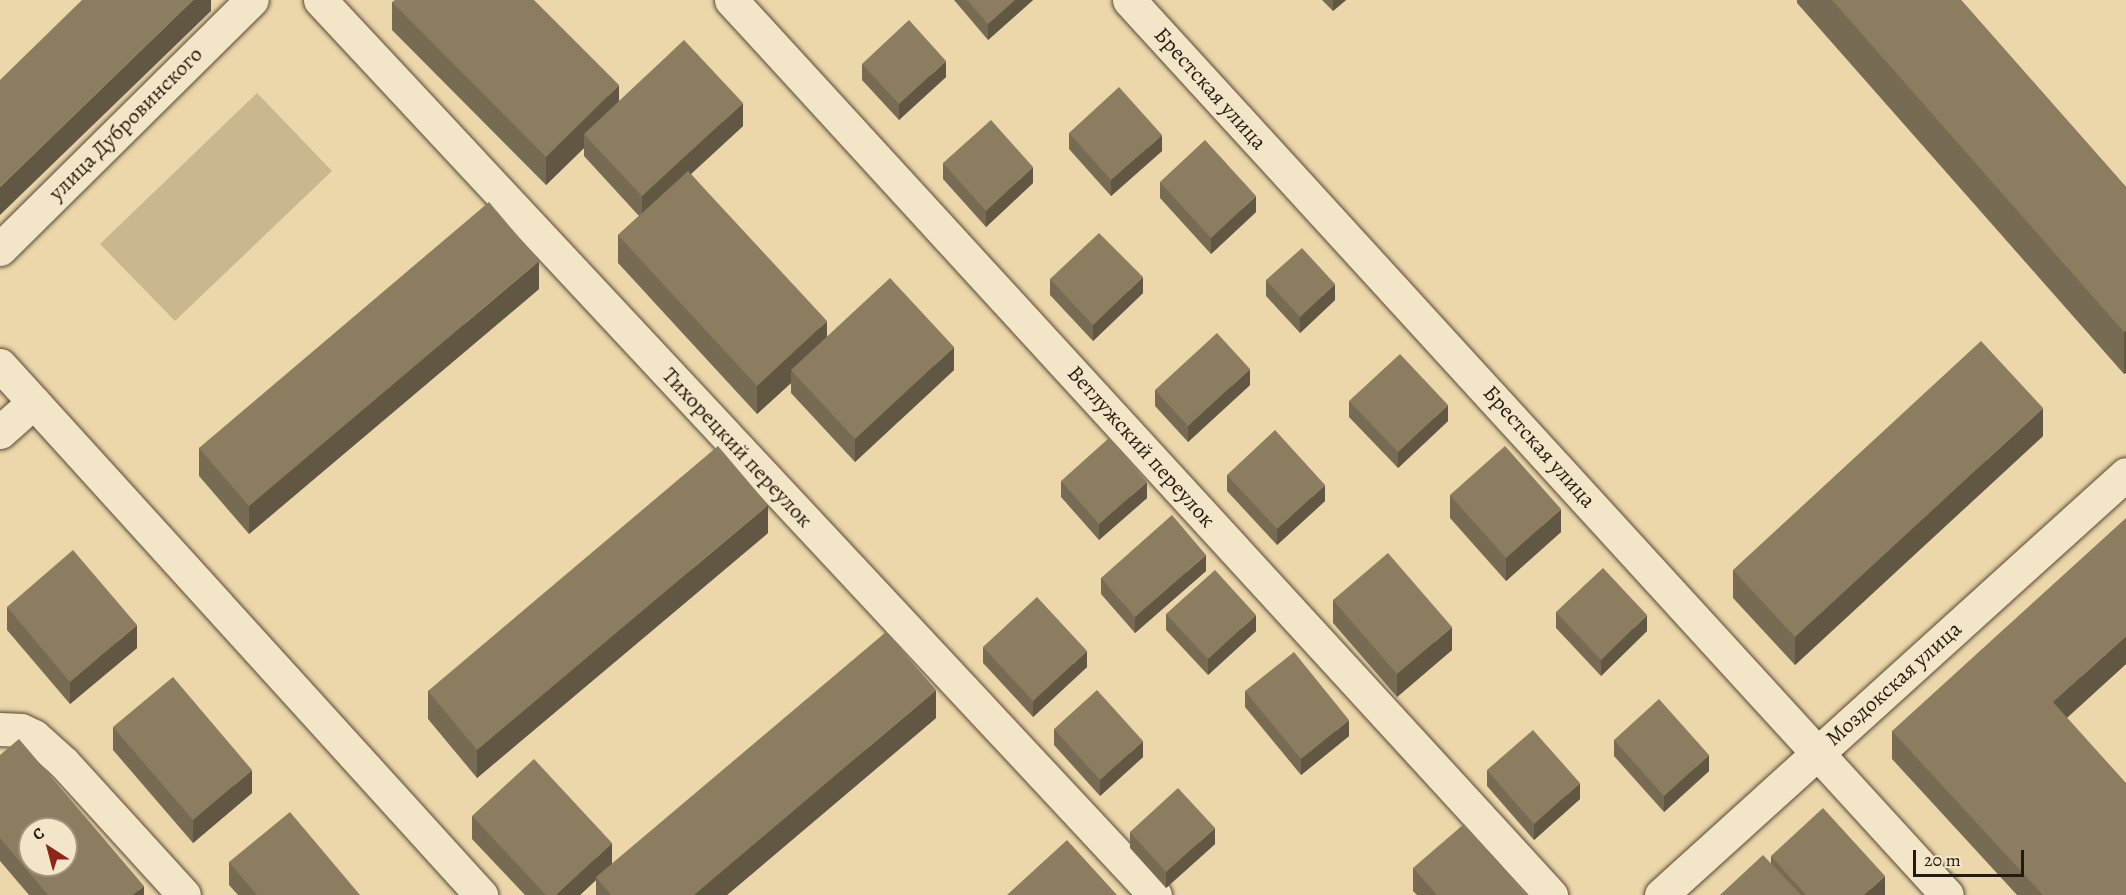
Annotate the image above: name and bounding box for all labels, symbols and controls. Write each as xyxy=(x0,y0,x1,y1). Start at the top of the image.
street label: Брестская улица xyxy=(1148,22,1272,156)
street label: улица Дубровинского xyxy=(44,42,208,206)
street label: Ветлужский переулок xyxy=(1061,361,1221,533)
street label: Тихорецкий переулок xyxy=(656,363,818,533)
street label: Брестская улица xyxy=(1477,380,1601,514)
street label: Моздокская улица xyxy=(1821,616,1967,752)
north arrow xyxy=(18,817,78,877)
text: С xyxy=(28,822,49,846)
scale bar xyxy=(1916,838,2027,876)
text: 20 m xyxy=(1924,848,1961,872)

